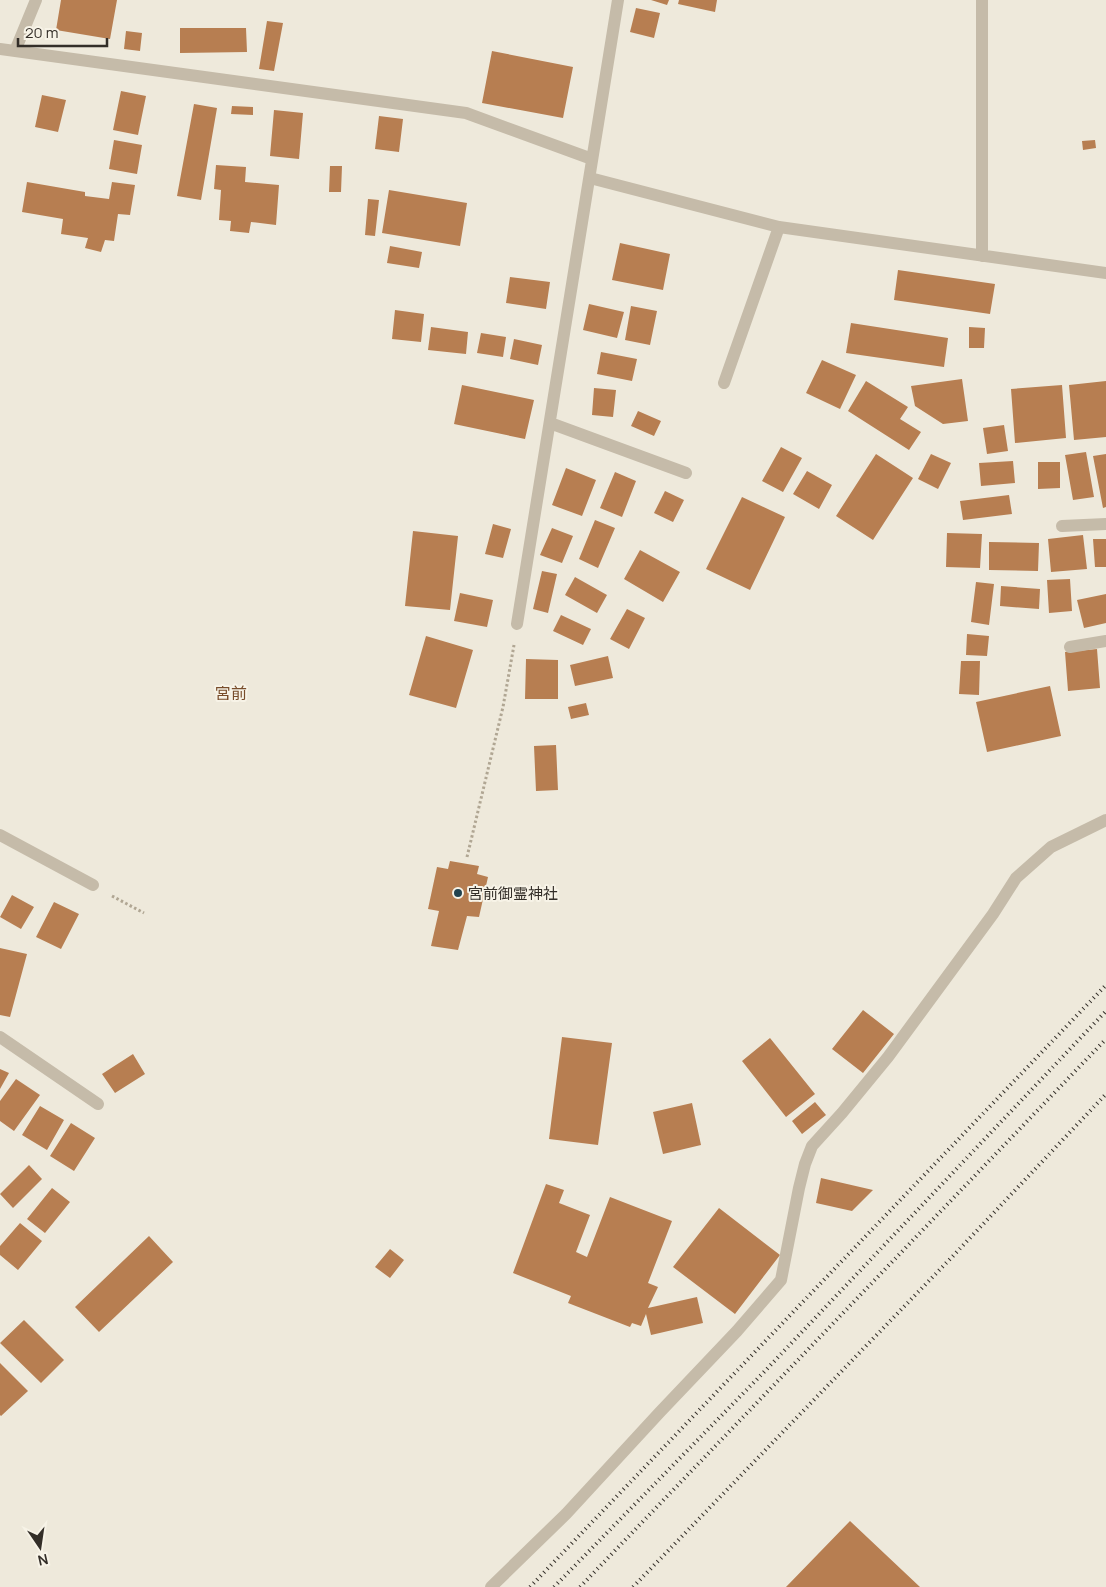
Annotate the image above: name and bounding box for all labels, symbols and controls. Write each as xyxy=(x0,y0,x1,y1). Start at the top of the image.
scale bar xyxy=(18,15,106,47)
text: 20 m xyxy=(25,22,58,43)
district label: 宮前 xyxy=(215,682,247,704)
place label: 宮前御霊神社 xyxy=(468,883,558,904)
marker: 宮前御霊神社 xyxy=(452,887,464,899)
north arrow xyxy=(15,1522,65,1572)
text: N xyxy=(36,1550,50,1571)

